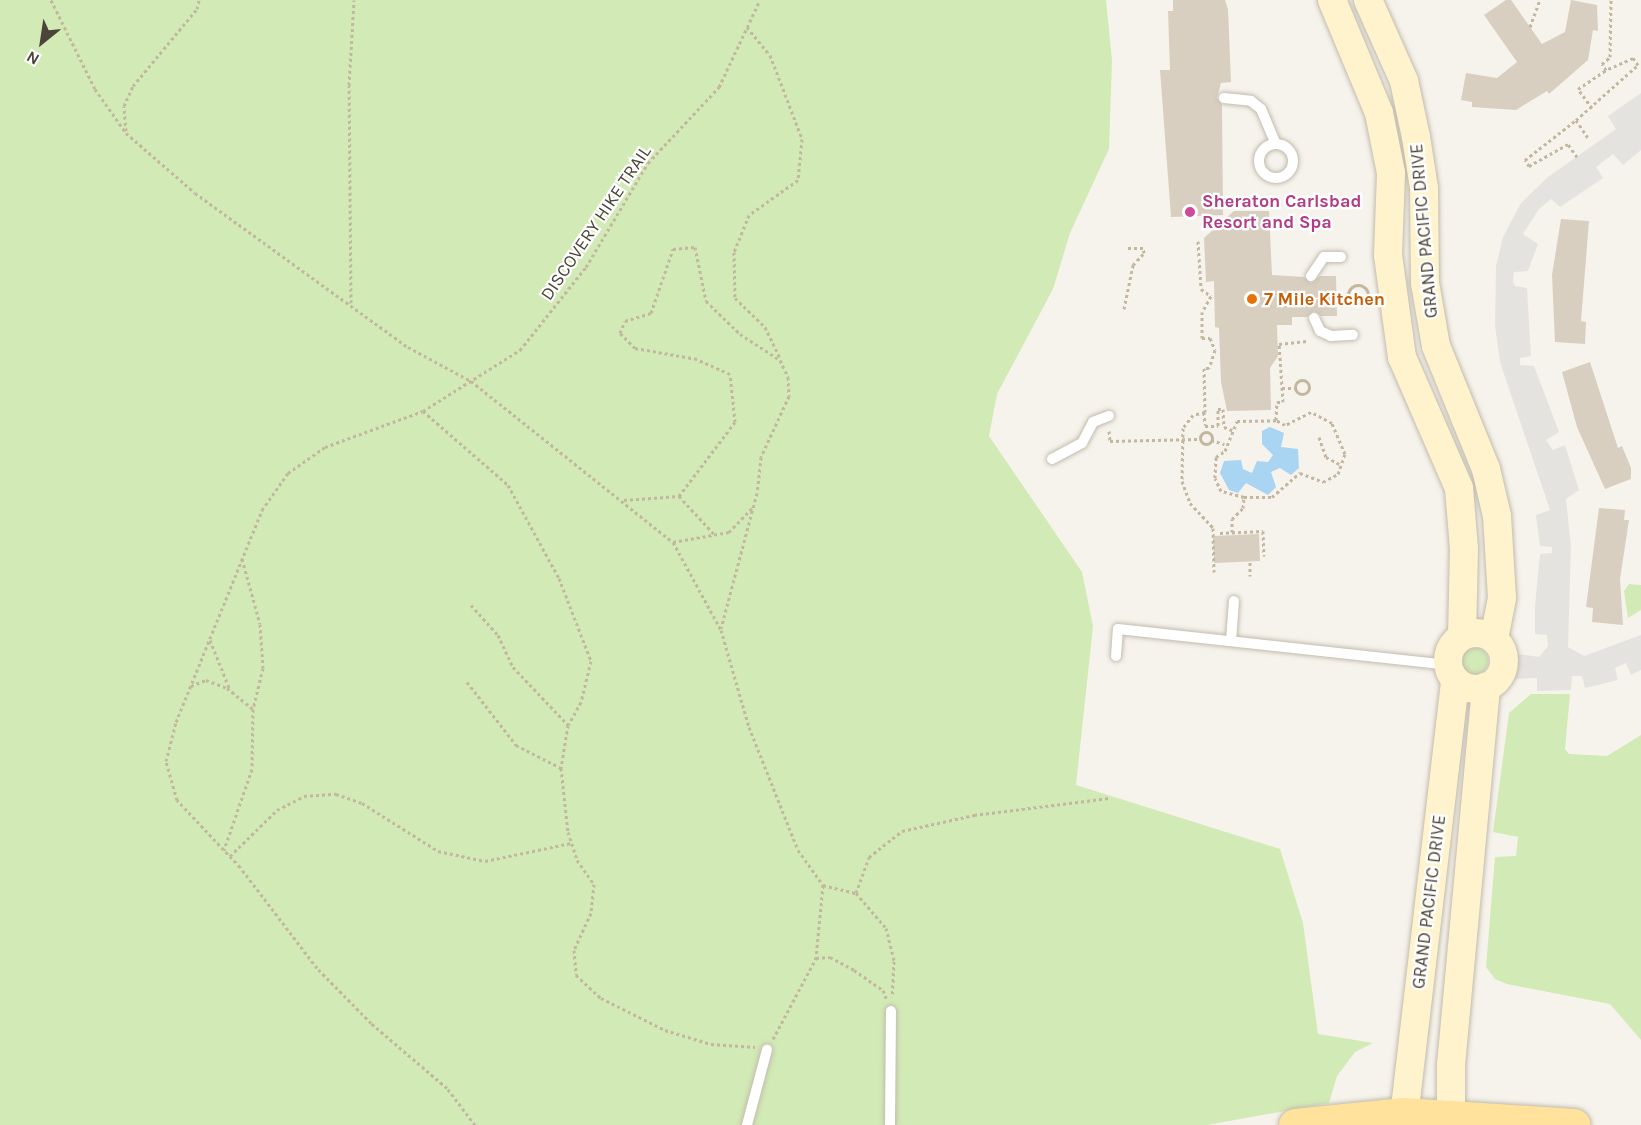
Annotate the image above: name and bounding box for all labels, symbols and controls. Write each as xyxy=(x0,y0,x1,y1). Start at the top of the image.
north arrow xyxy=(12,12,72,72)
text: N xyxy=(23,47,42,69)
street label: DISCOVERY HIKE TRAIL xyxy=(536,142,656,304)
street label: GRAND PACIFIC DRIVE xyxy=(1406,143,1442,319)
place label: Sheraton Carlsbad Resort and Spa xyxy=(1202,191,1361,234)
marker: Sheraton Carlsbad Resort and Spa xyxy=(1183,205,1197,219)
place label: 7 Mile Kitchen xyxy=(1264,288,1385,310)
marker: 7 Mile Kitchen xyxy=(1245,292,1259,306)
street label: GRAND PACIFIC DRIVE xyxy=(1408,814,1450,990)

